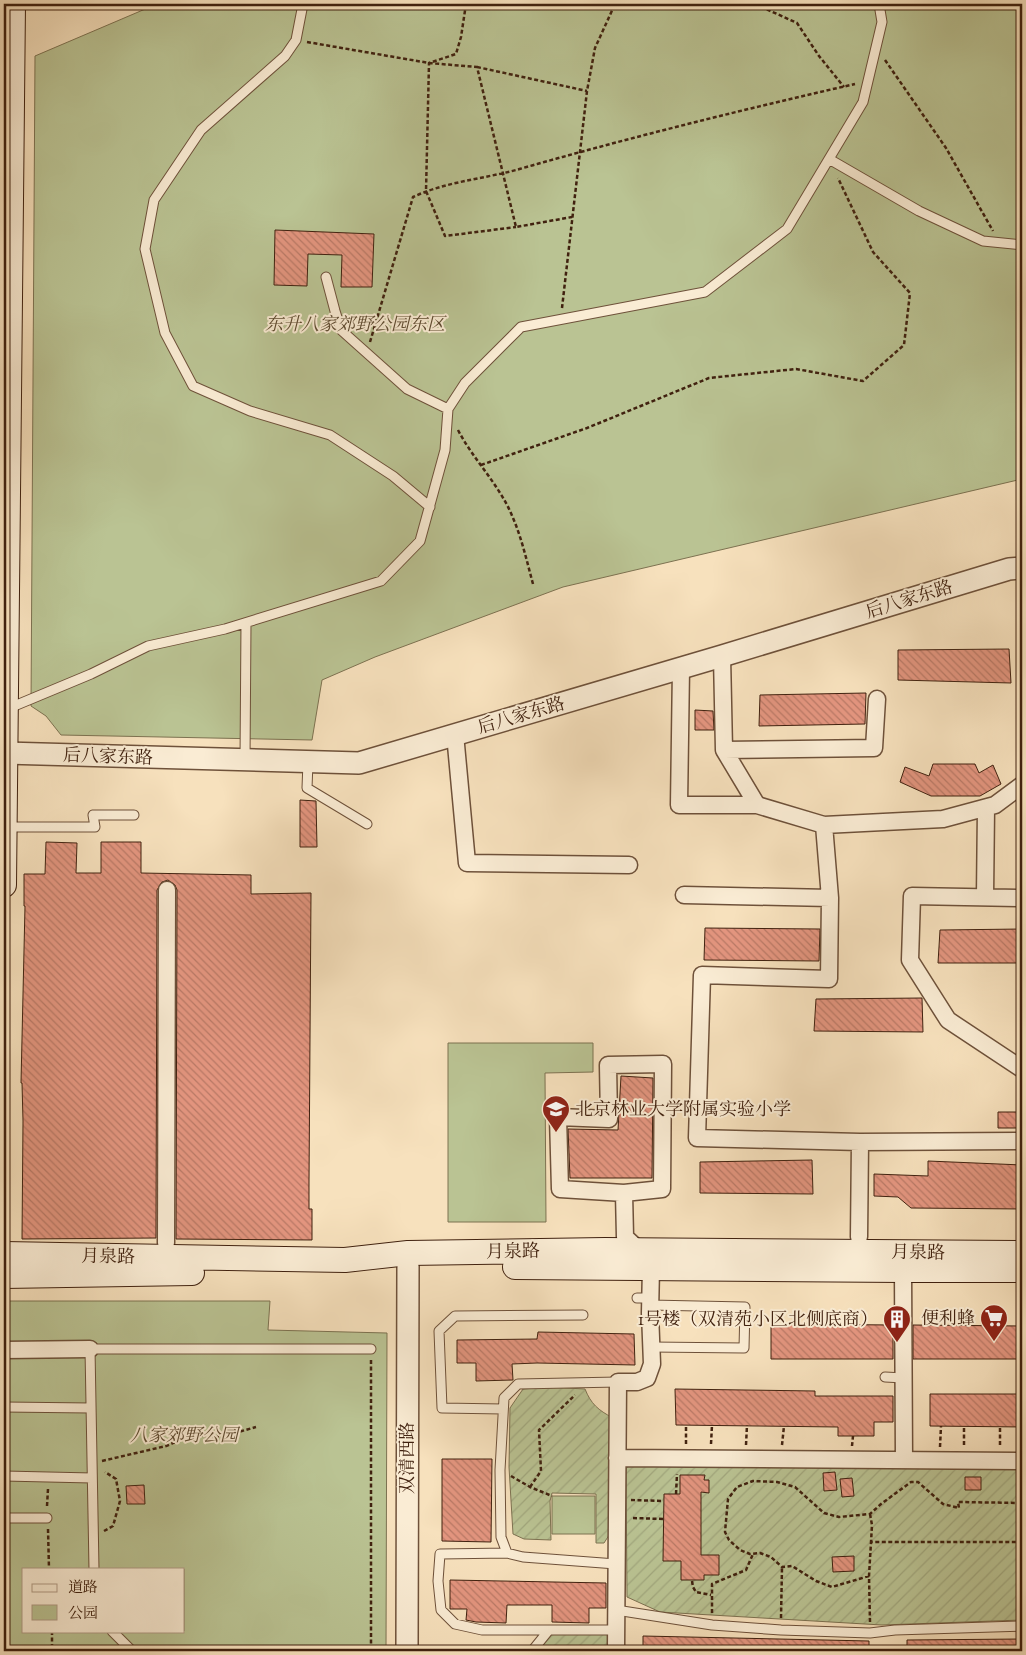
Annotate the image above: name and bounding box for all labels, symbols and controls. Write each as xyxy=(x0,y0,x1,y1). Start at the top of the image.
park label: 东升八家郊野公园东区 xyxy=(265,313,447,339)
street label: 后八家东路 xyxy=(863,575,956,627)
street label: 后八家东路 xyxy=(475,692,568,742)
street label: 后八家东路 xyxy=(63,743,153,773)
school or university icon: 北京林业大学附属实验小学 xyxy=(541,1094,571,1133)
place label: 北京林业大学附属实验小学 xyxy=(575,1098,791,1124)
street label: 月泉路 xyxy=(486,1240,540,1266)
street label: 月泉路 xyxy=(891,1241,945,1267)
street label: 月泉路 xyxy=(81,1245,135,1271)
supermarket icon: 便利蜂 xyxy=(979,1303,1009,1342)
building icon: 1号楼（双清苑小区北侧底商） xyxy=(882,1304,912,1343)
place label: 便利蜂 xyxy=(921,1307,975,1333)
place label: 1号楼（双清苑小区北侧底商） xyxy=(638,1308,878,1334)
street label: 双清西路 xyxy=(396,1422,422,1494)
park label: 八家郊野公园 xyxy=(130,1424,241,1450)
legend xyxy=(22,1568,185,1632)
text: 道路 xyxy=(68,1578,98,1599)
text: 公园 xyxy=(68,1604,98,1625)

